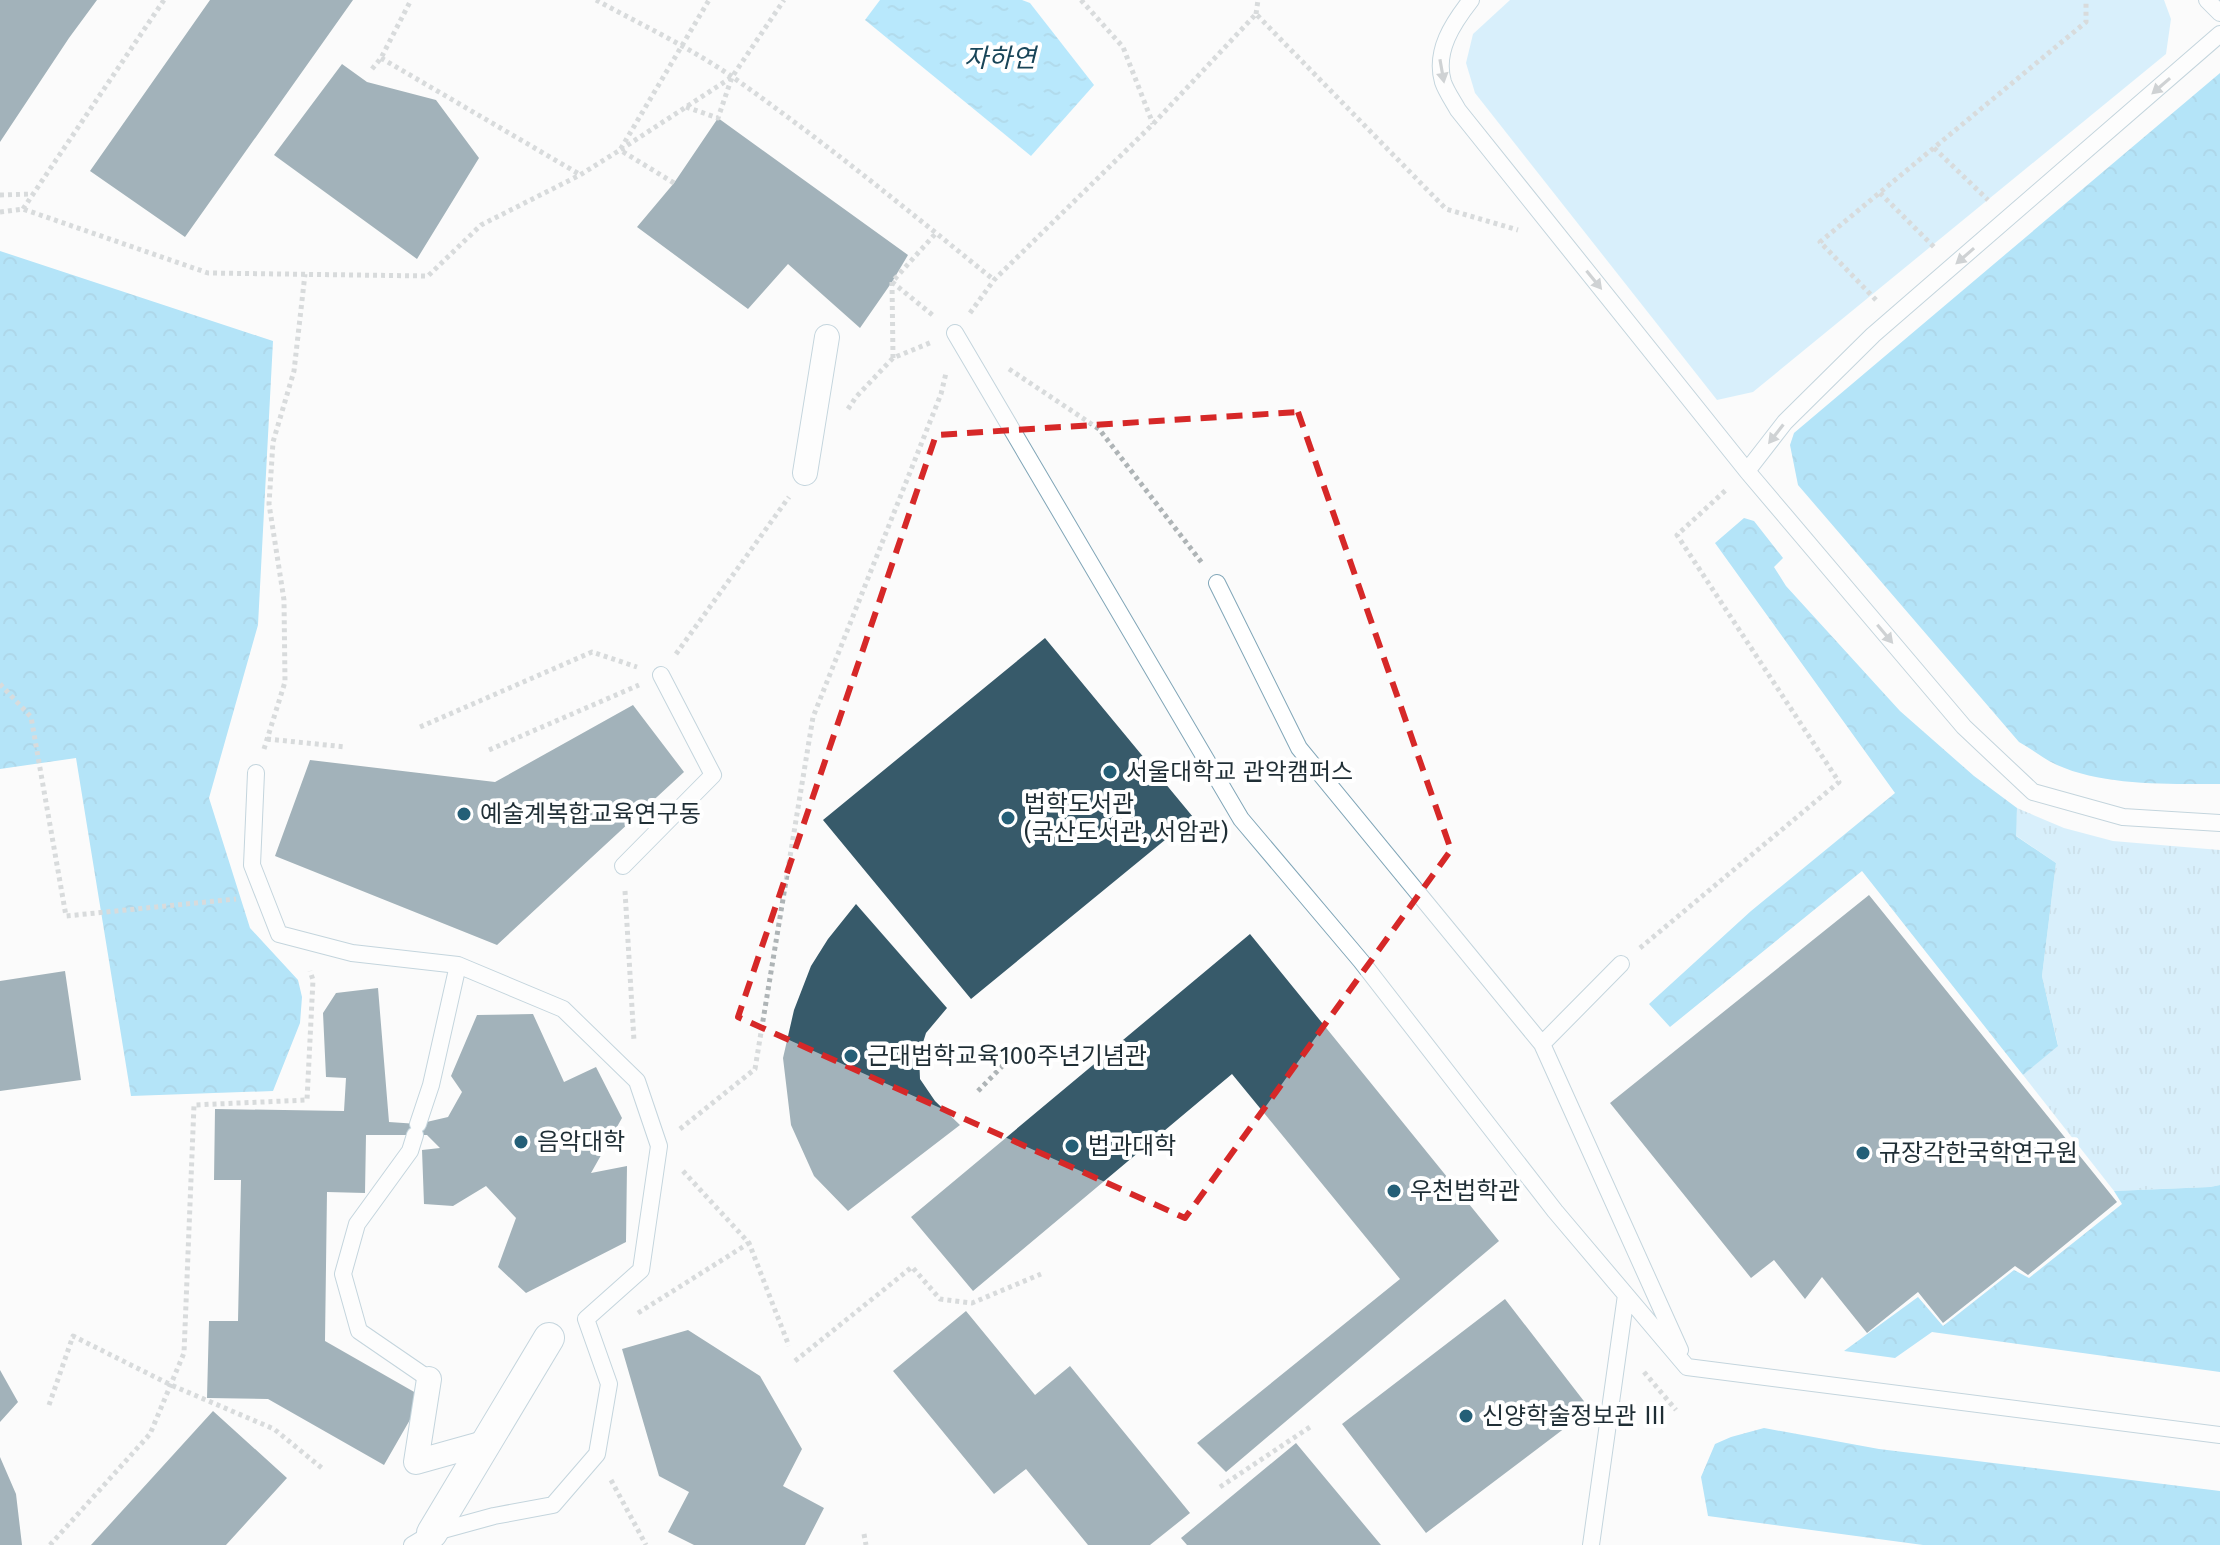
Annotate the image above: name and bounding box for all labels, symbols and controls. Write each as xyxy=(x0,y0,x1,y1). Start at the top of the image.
water label: 자하연 xyxy=(964,43,1039,74)
one-way arrow xyxy=(1436,59,1449,84)
one-way arrow xyxy=(2152,76,2171,94)
one-way arrow xyxy=(1955,247,1975,264)
one-way arrow xyxy=(1585,270,1602,290)
one-way arrow xyxy=(1768,424,1784,444)
one-way arrow xyxy=(1876,623,1893,643)
place label: 서울대학교 관악캠퍼스 xyxy=(1126,758,1353,786)
marker: 서울대학교 관악캠퍼스 xyxy=(1101,763,1119,781)
place label: 법학도서관 (국산도서관, 서암관) xyxy=(1024,790,1228,846)
place label: 예술계복합교육연구동 xyxy=(480,800,701,828)
marker: 예술계복합교육연구동 xyxy=(455,805,473,823)
marker: 법학도서관 (국산도서관, 서암관) xyxy=(999,809,1017,827)
place label: 근대법학교육100주년기념관 xyxy=(867,1042,1147,1070)
marker: 근대법학교육100주년기념관 xyxy=(842,1047,860,1065)
place label: 음악대학 xyxy=(537,1128,625,1156)
place label: 법과대학 xyxy=(1088,1132,1176,1160)
marker: 음악대학 xyxy=(512,1133,530,1151)
marker: 법과대학 xyxy=(1063,1137,1081,1155)
place label: 규장각한국학연구원 xyxy=(1879,1139,2078,1167)
marker: 규장각한국학연구원 xyxy=(1854,1144,1872,1162)
place label: 우천법학관 xyxy=(1410,1177,1520,1205)
marker: 우천법학관 xyxy=(1385,1182,1403,1200)
place label: 신양학술정보관 Ⅲ xyxy=(1482,1402,1667,1430)
marker: 신양학술정보관 Ⅲ xyxy=(1457,1407,1475,1425)

